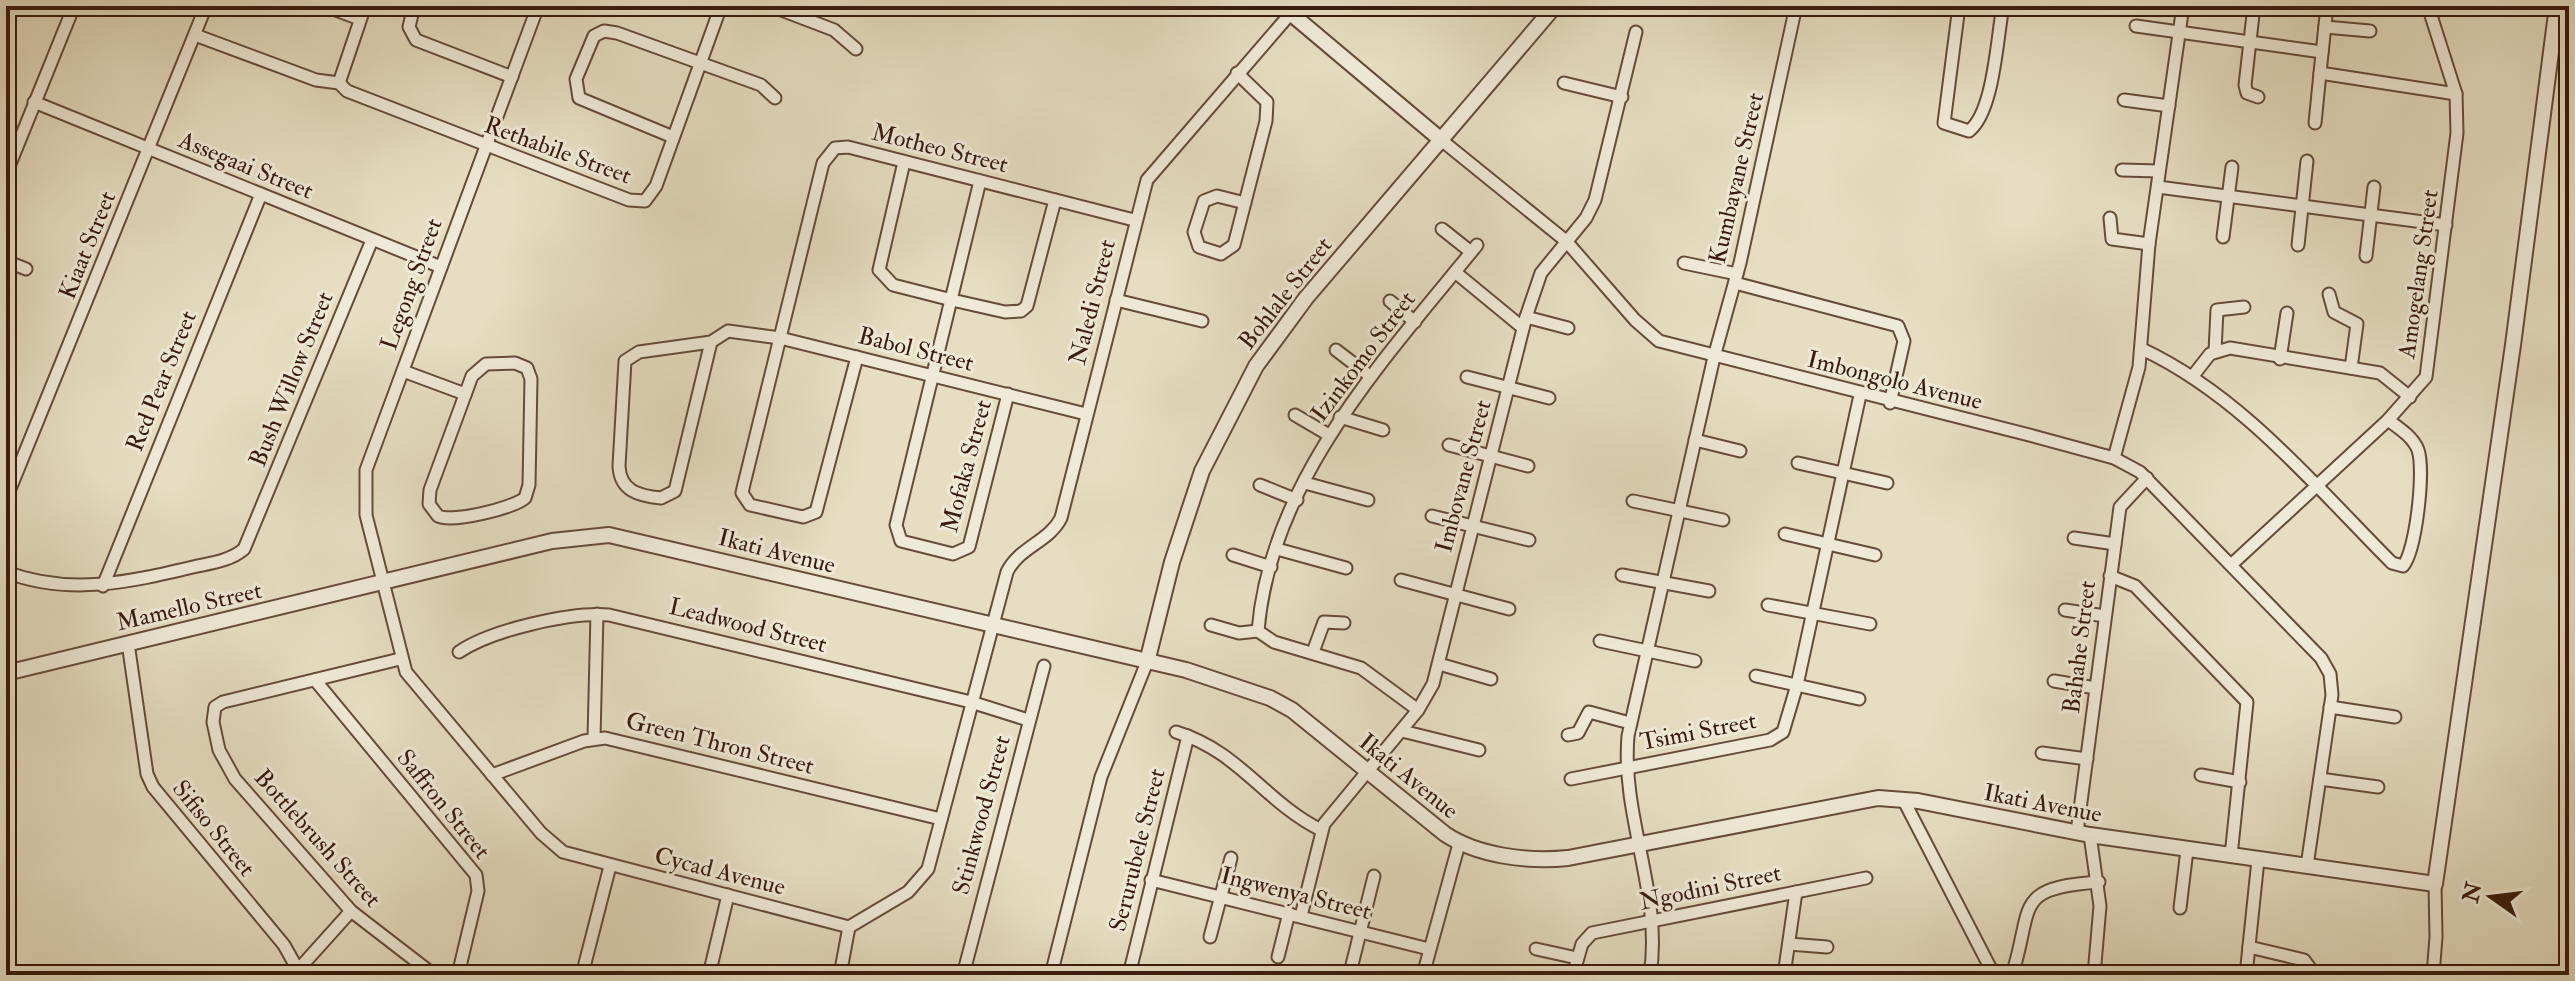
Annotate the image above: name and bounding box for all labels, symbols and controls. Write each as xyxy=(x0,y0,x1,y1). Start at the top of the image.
street label: Kumbayane Street xyxy=(1702,89,1771,267)
street label: Rethabile Street xyxy=(480,110,636,192)
street label: Motheo Street xyxy=(869,117,1011,180)
street label: Assegaai Street xyxy=(173,124,318,207)
street label: Kiaat Street xyxy=(52,187,123,304)
street label: Amogelang Street xyxy=(2391,187,2446,362)
street label: Legong Street xyxy=(373,214,450,354)
street label: Bohlale Street xyxy=(1232,231,1339,356)
street label: Naledi Street xyxy=(1062,236,1123,368)
street label: Izinkomo Street xyxy=(1304,285,1423,428)
street label: Bush Willow Street xyxy=(242,287,341,471)
street label: Red Pear Street xyxy=(119,306,204,456)
street label: Babol Street xyxy=(855,320,977,379)
street label: Imbongolo Avenue xyxy=(1804,344,1986,417)
street label: Mofaka Street xyxy=(934,396,999,536)
street label: Imbovane Street xyxy=(1428,396,1499,556)
street label: Ikati Avenue xyxy=(715,522,839,581)
street label: Mamello Street xyxy=(113,575,265,638)
street label: Bahahe Street xyxy=(2056,579,2103,715)
street label: Leadwood Street xyxy=(666,591,830,660)
street label: Green Thron Street xyxy=(623,705,817,782)
street label: Tsimi Street xyxy=(1637,705,1759,758)
street label: Ikati Avenue xyxy=(1352,727,1465,826)
street label: Stinkwood Street xyxy=(945,732,1018,898)
street label: Saffron Street xyxy=(390,743,498,866)
street label: Bottlebrush Street xyxy=(247,763,388,914)
street label: Serurubele Street xyxy=(1102,765,1173,935)
street label: Sifiso Street xyxy=(165,774,262,883)
street label: Ikati Avenue xyxy=(1981,777,2105,830)
street label: Cycad Avenue xyxy=(651,840,788,903)
street label: Ngodini Street xyxy=(1636,857,1784,918)
north arrow xyxy=(2451,857,2531,937)
street label: Ingwenya Street xyxy=(1217,860,1375,927)
text: N xyxy=(2456,879,2489,906)

